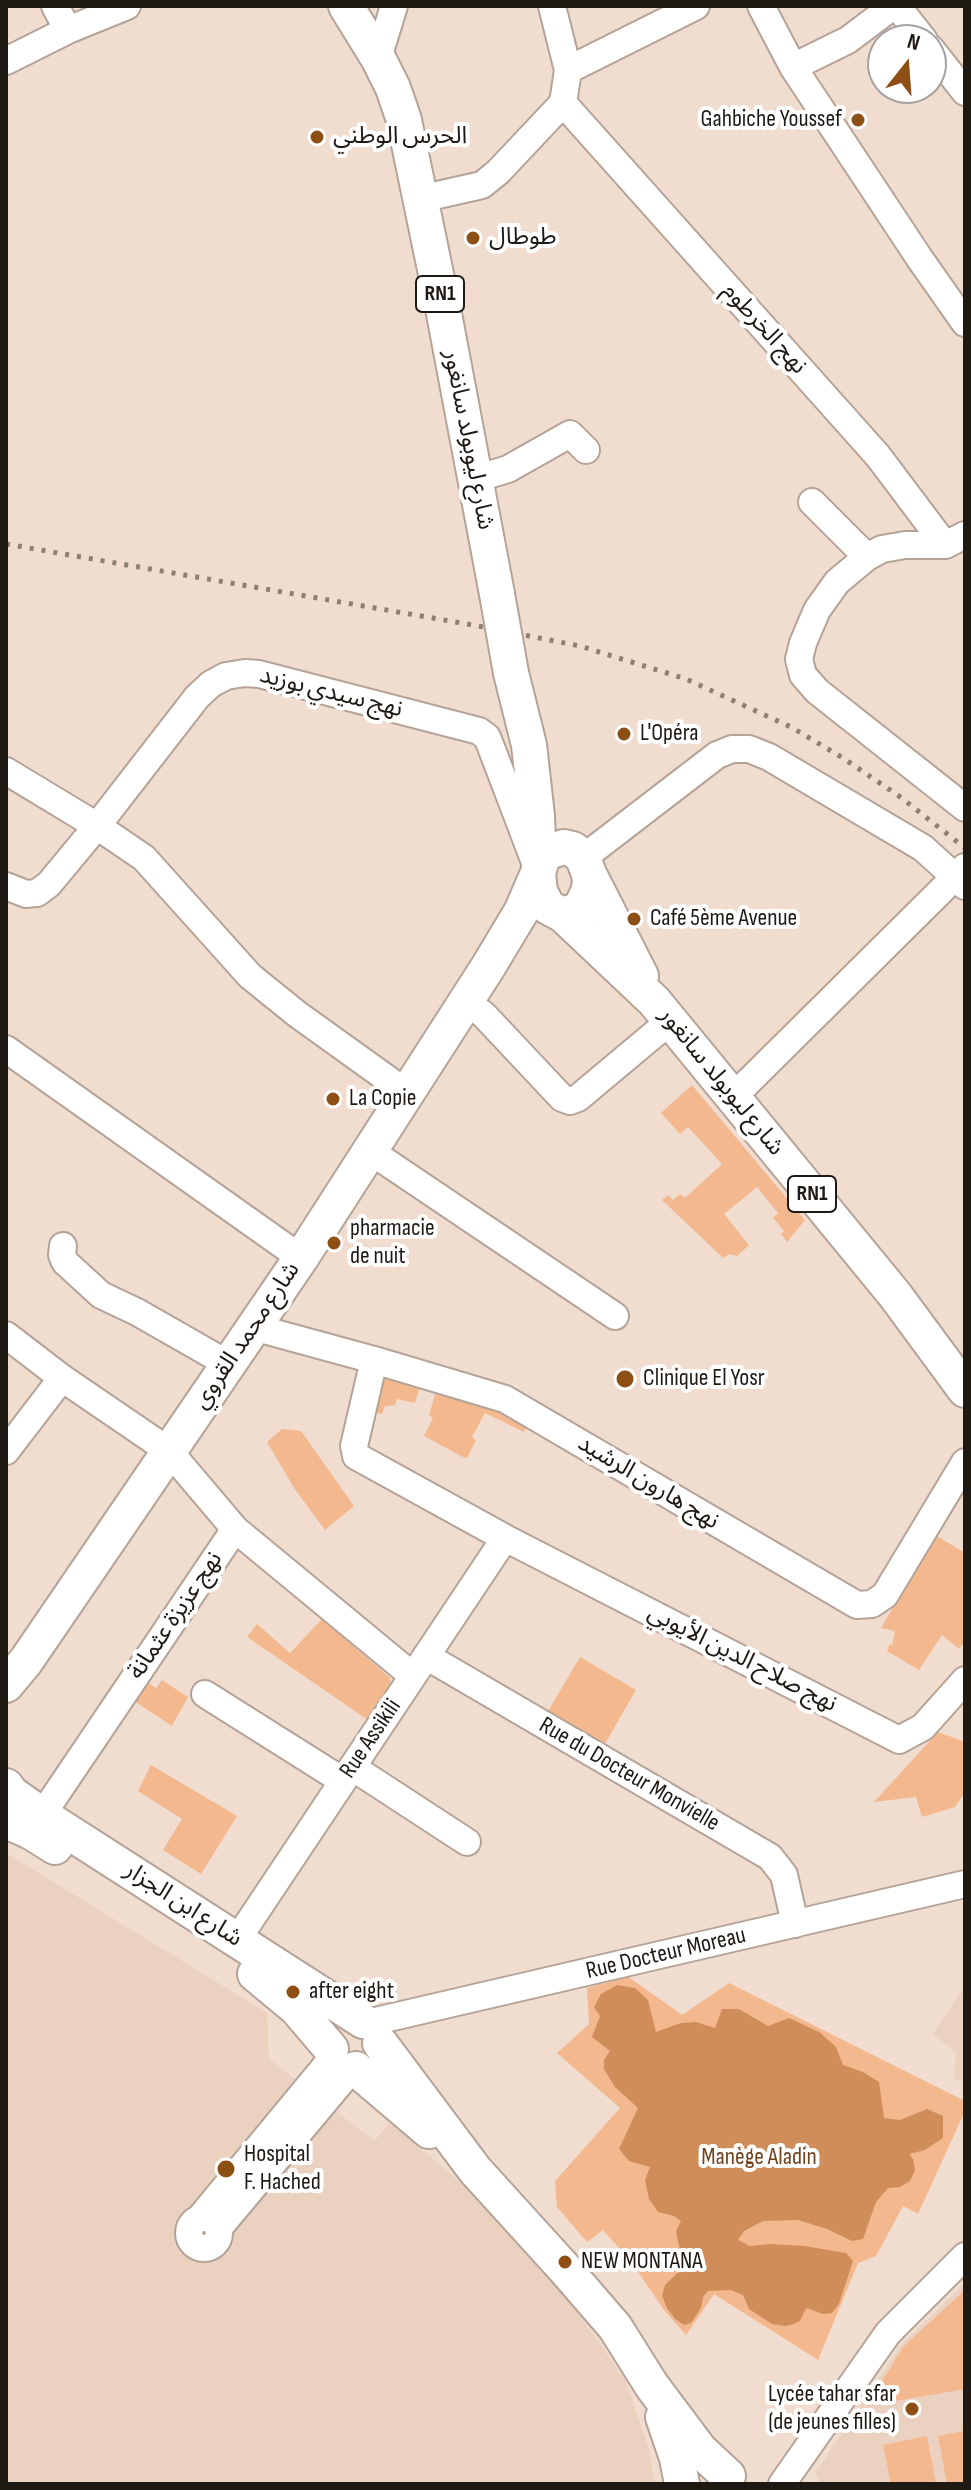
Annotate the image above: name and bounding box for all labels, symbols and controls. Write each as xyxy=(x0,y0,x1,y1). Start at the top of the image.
north arrow xyxy=(867,24,947,104)
text: N xyxy=(904,28,923,57)
place label: Gahbiche Youssef xyxy=(701,106,842,134)
marker: Gahbiche Youssef xyxy=(849,111,867,129)
place label: الحرس الوطني xyxy=(333,123,467,151)
marker: الحرس الوطني xyxy=(308,128,326,146)
place label: طوطال xyxy=(489,224,556,252)
marker: طوطال xyxy=(464,229,482,247)
road number: RN1 xyxy=(416,276,464,312)
street label: نهج الخرطوم xyxy=(715,277,813,381)
street label: شارع ليوبولد سانغور xyxy=(436,348,500,532)
street label: نهج سيدي بوزيد xyxy=(256,661,406,725)
place label: L'Opéra xyxy=(640,720,698,748)
marker: L'Opéra xyxy=(615,725,633,743)
place label: Café 5ème Avenue xyxy=(650,905,797,933)
marker: Café 5ème Avenue xyxy=(625,910,643,928)
street label: شارع ليوبولد سانغور xyxy=(652,1002,790,1162)
place label: La Copie xyxy=(349,1085,416,1113)
marker: La Copie xyxy=(324,1090,342,1108)
road number: RN1 xyxy=(788,1176,836,1212)
place label: pharmacie de nuit xyxy=(350,1215,435,1271)
marker: pharmacie de nuit xyxy=(325,1234,343,1252)
street label: شارع محمد القروي xyxy=(187,1257,307,1415)
place label: Clinique El Yosr xyxy=(643,1365,765,1393)
marker: Clinique El Yosr xyxy=(614,1368,636,1390)
street label: نهج هارون الرشيد xyxy=(572,1429,724,1537)
street label: نهج عزيزة عثمانة xyxy=(123,1547,229,1685)
street label: نهج صلاح الدين الأيوبي xyxy=(642,1599,842,1719)
street label: Rue Assikili xyxy=(334,1694,408,1784)
street label: Rue du Docteur Monvielle xyxy=(534,1712,724,1838)
street label: شارع ابن الجزار xyxy=(119,1856,247,1954)
street label: Rue Docteur Moreau xyxy=(583,1922,749,1986)
place label: after eight xyxy=(309,1978,394,2006)
marker: after eight xyxy=(284,1983,302,2001)
place label: Hospital F. Hached xyxy=(244,2141,321,2197)
park label: Manège Aladin xyxy=(701,2144,817,2172)
marker: Hospital F. Hached xyxy=(215,2158,237,2180)
place label: NEW MONTANA xyxy=(581,2248,702,2276)
marker: NEW MONTANA xyxy=(556,2253,574,2271)
place label: Lycée tahar sfar (de jeunes filles) xyxy=(768,2381,896,2437)
marker: Lycée tahar sfar (de jeunes filles) xyxy=(903,2400,921,2418)

